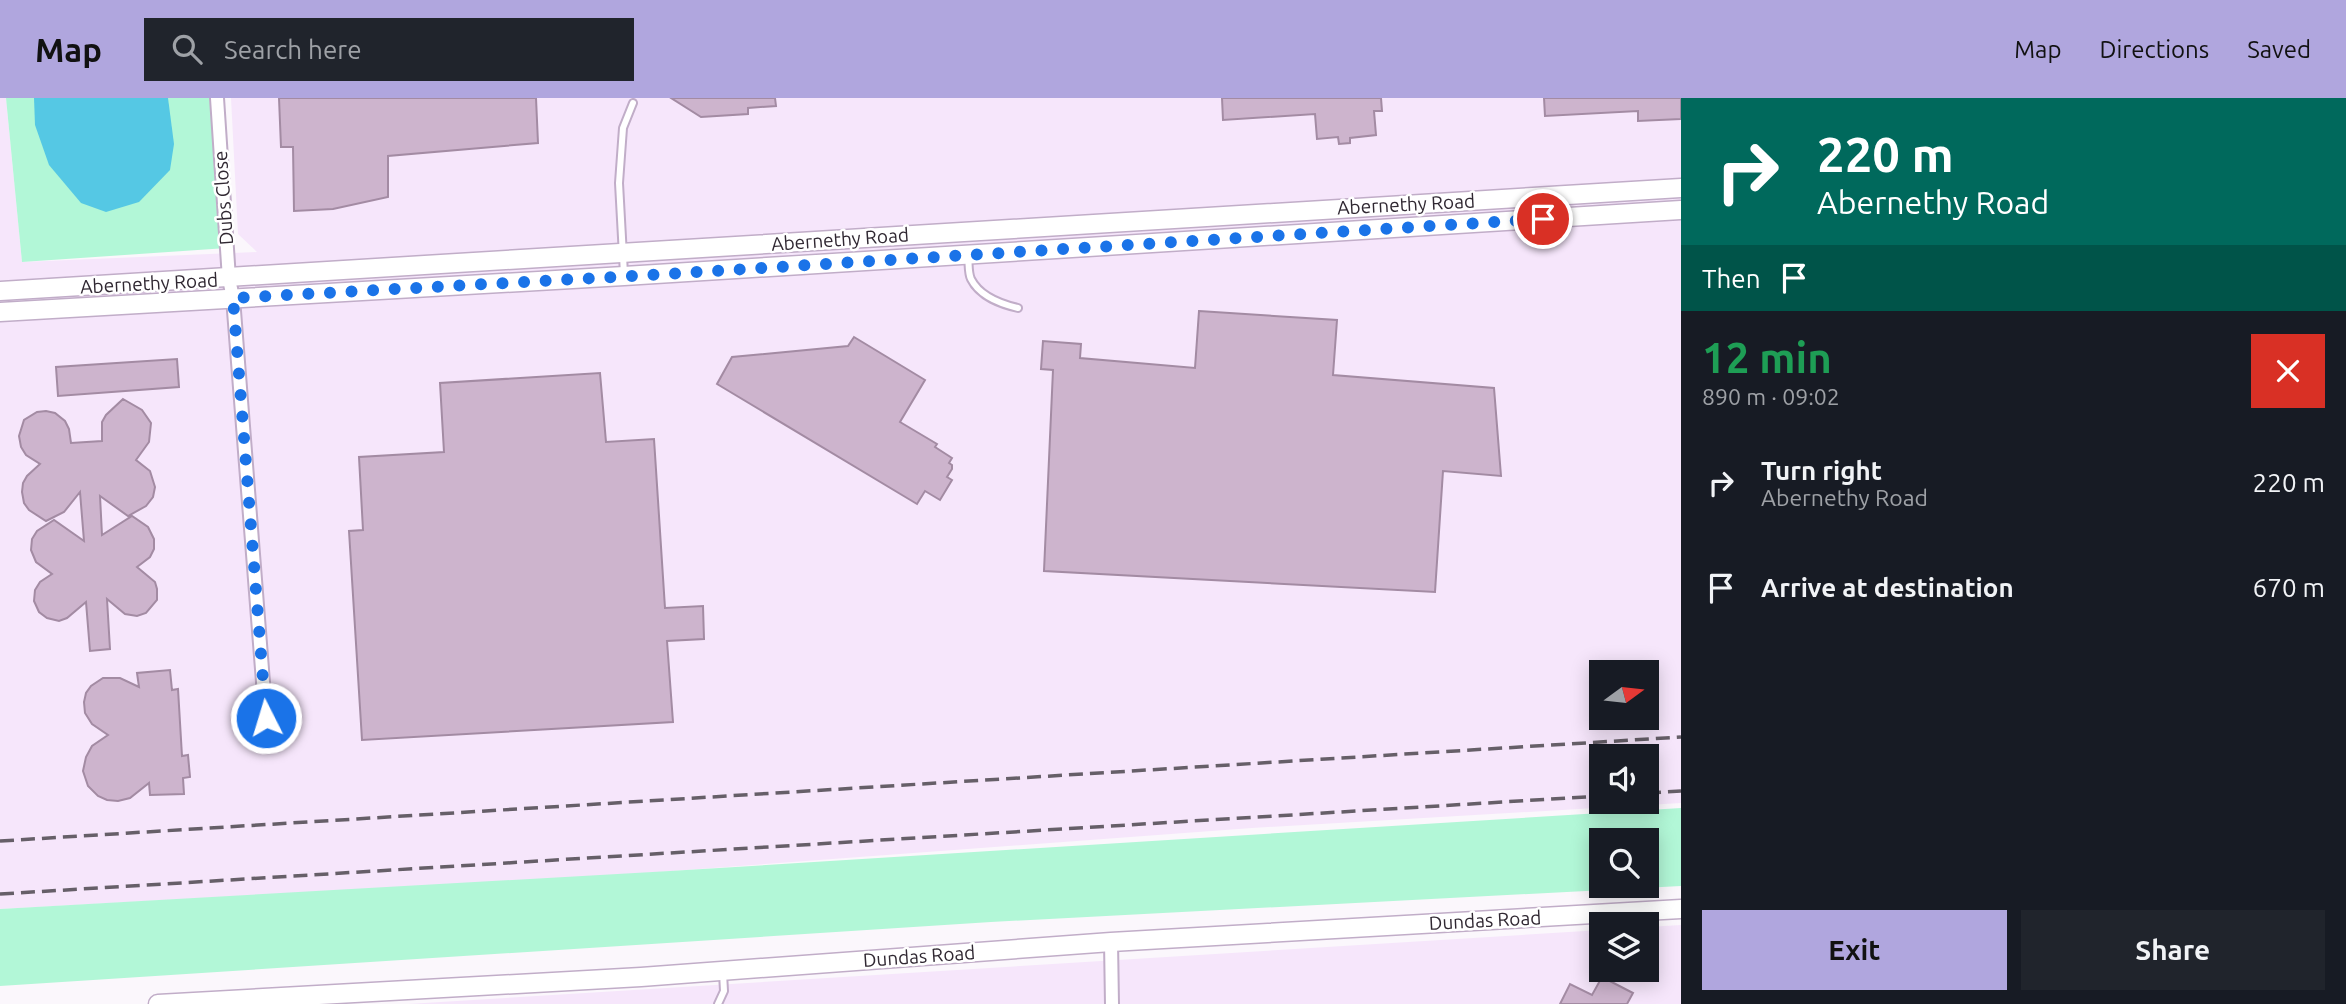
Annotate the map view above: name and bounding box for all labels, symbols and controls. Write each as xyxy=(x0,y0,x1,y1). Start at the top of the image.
search box xyxy=(144,18,634,81)
icon: search xyxy=(168,30,206,68)
text: Map xyxy=(35,31,102,68)
text: Search here xyxy=(224,35,362,64)
text: Map xyxy=(2014,36,2061,63)
text: Directions xyxy=(2099,36,2209,63)
text: Saved xyxy=(2247,36,2311,63)
icon: right xyxy=(1702,126,1793,217)
text: 220 m xyxy=(1817,126,1954,181)
street label: Dubs Close xyxy=(209,150,237,246)
text: Abernethy Road xyxy=(1817,184,2049,220)
street label: Abernethy Road xyxy=(1337,189,1475,219)
pin xyxy=(1513,189,1573,249)
icon: arrive xyxy=(1524,200,1562,238)
street label: Abernethy Road xyxy=(770,223,910,255)
icon: arrive xyxy=(1775,259,1813,297)
text: Then xyxy=(1702,264,1761,293)
street label: Abernethy Road xyxy=(80,268,218,298)
text: 12 min xyxy=(1702,334,1832,381)
button: close xyxy=(2251,334,2325,408)
text: 890 m · 09:02 xyxy=(1702,384,1840,409)
text: Turn right xyxy=(1761,456,1882,485)
icon: right xyxy=(1702,464,1740,502)
text: 220 m xyxy=(2253,468,2325,497)
text: Abernethy Road xyxy=(1761,485,1928,510)
icon: arrive xyxy=(1702,569,1740,607)
text: Arrive at destination xyxy=(1761,573,2014,602)
text: 670 m xyxy=(2253,573,2325,602)
north arrow xyxy=(1589,660,1659,730)
map controls xyxy=(1589,660,1659,982)
position arrow xyxy=(229,681,303,755)
button: sound xyxy=(1589,744,1659,814)
button: search xyxy=(1589,828,1659,898)
street label: Dundas Road xyxy=(1428,906,1542,934)
button: Exit xyxy=(1702,910,2007,990)
button: Share xyxy=(2021,910,2325,990)
button: layers xyxy=(1589,912,1659,982)
street label: Dundas Road xyxy=(862,941,976,971)

